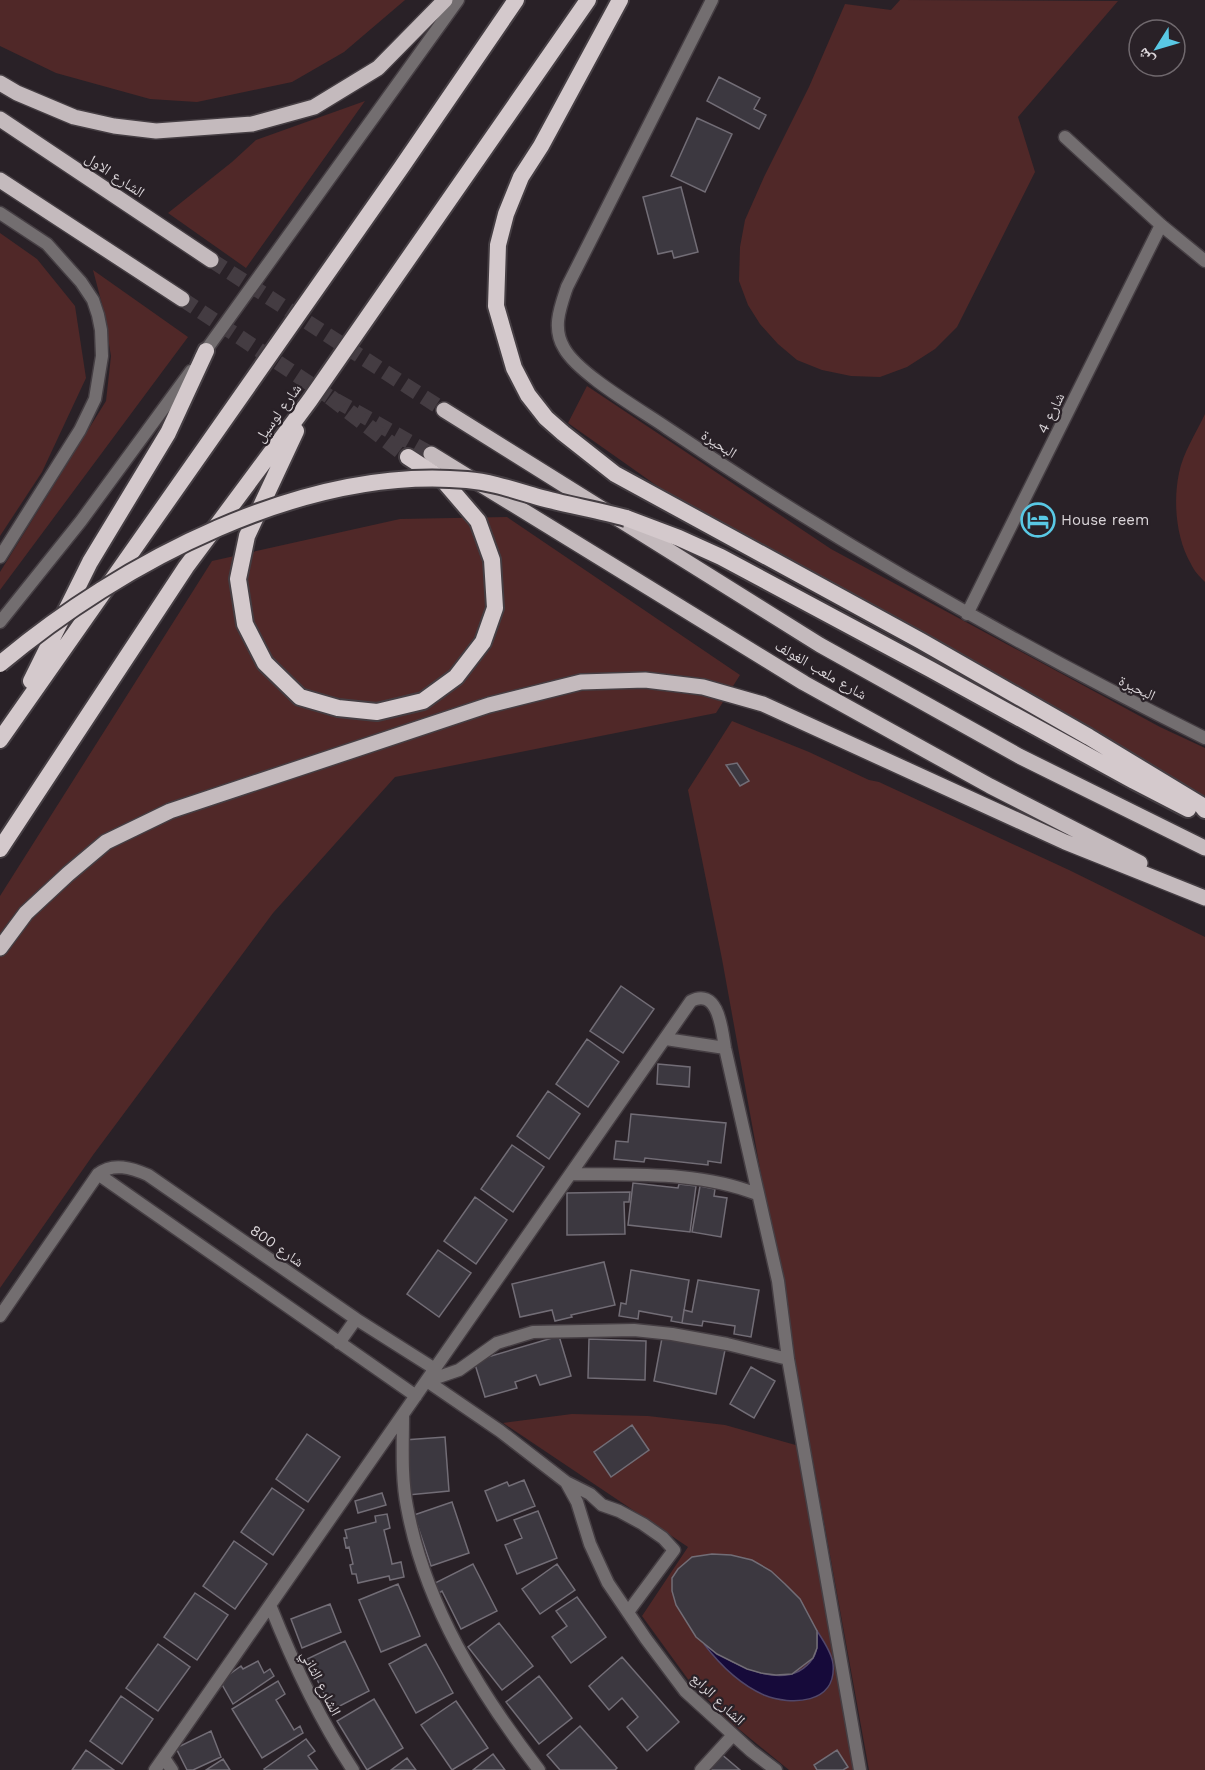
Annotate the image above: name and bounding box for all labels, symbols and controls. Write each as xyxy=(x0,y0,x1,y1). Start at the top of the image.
north arrow xyxy=(1127,18,1187,78)
text: ش xyxy=(1133,44,1158,69)
street label: الشارع الاول xyxy=(81,149,148,202)
street label: شارع لوسيل xyxy=(251,380,306,446)
street label: شارع 4 xyxy=(1034,390,1069,437)
street label: البحيرة xyxy=(698,426,740,462)
hotel icon: House reem xyxy=(1020,502,1056,538)
place label: House reem xyxy=(1061,511,1149,529)
street label: شارع ملعب الغولف xyxy=(771,636,870,705)
street label: البحيرة xyxy=(1116,671,1158,705)
street label: شارع 800 xyxy=(246,1221,307,1272)
street label: الشارع الثاني xyxy=(294,1647,345,1720)
street label: الشارع الرابع xyxy=(687,1669,749,1730)

